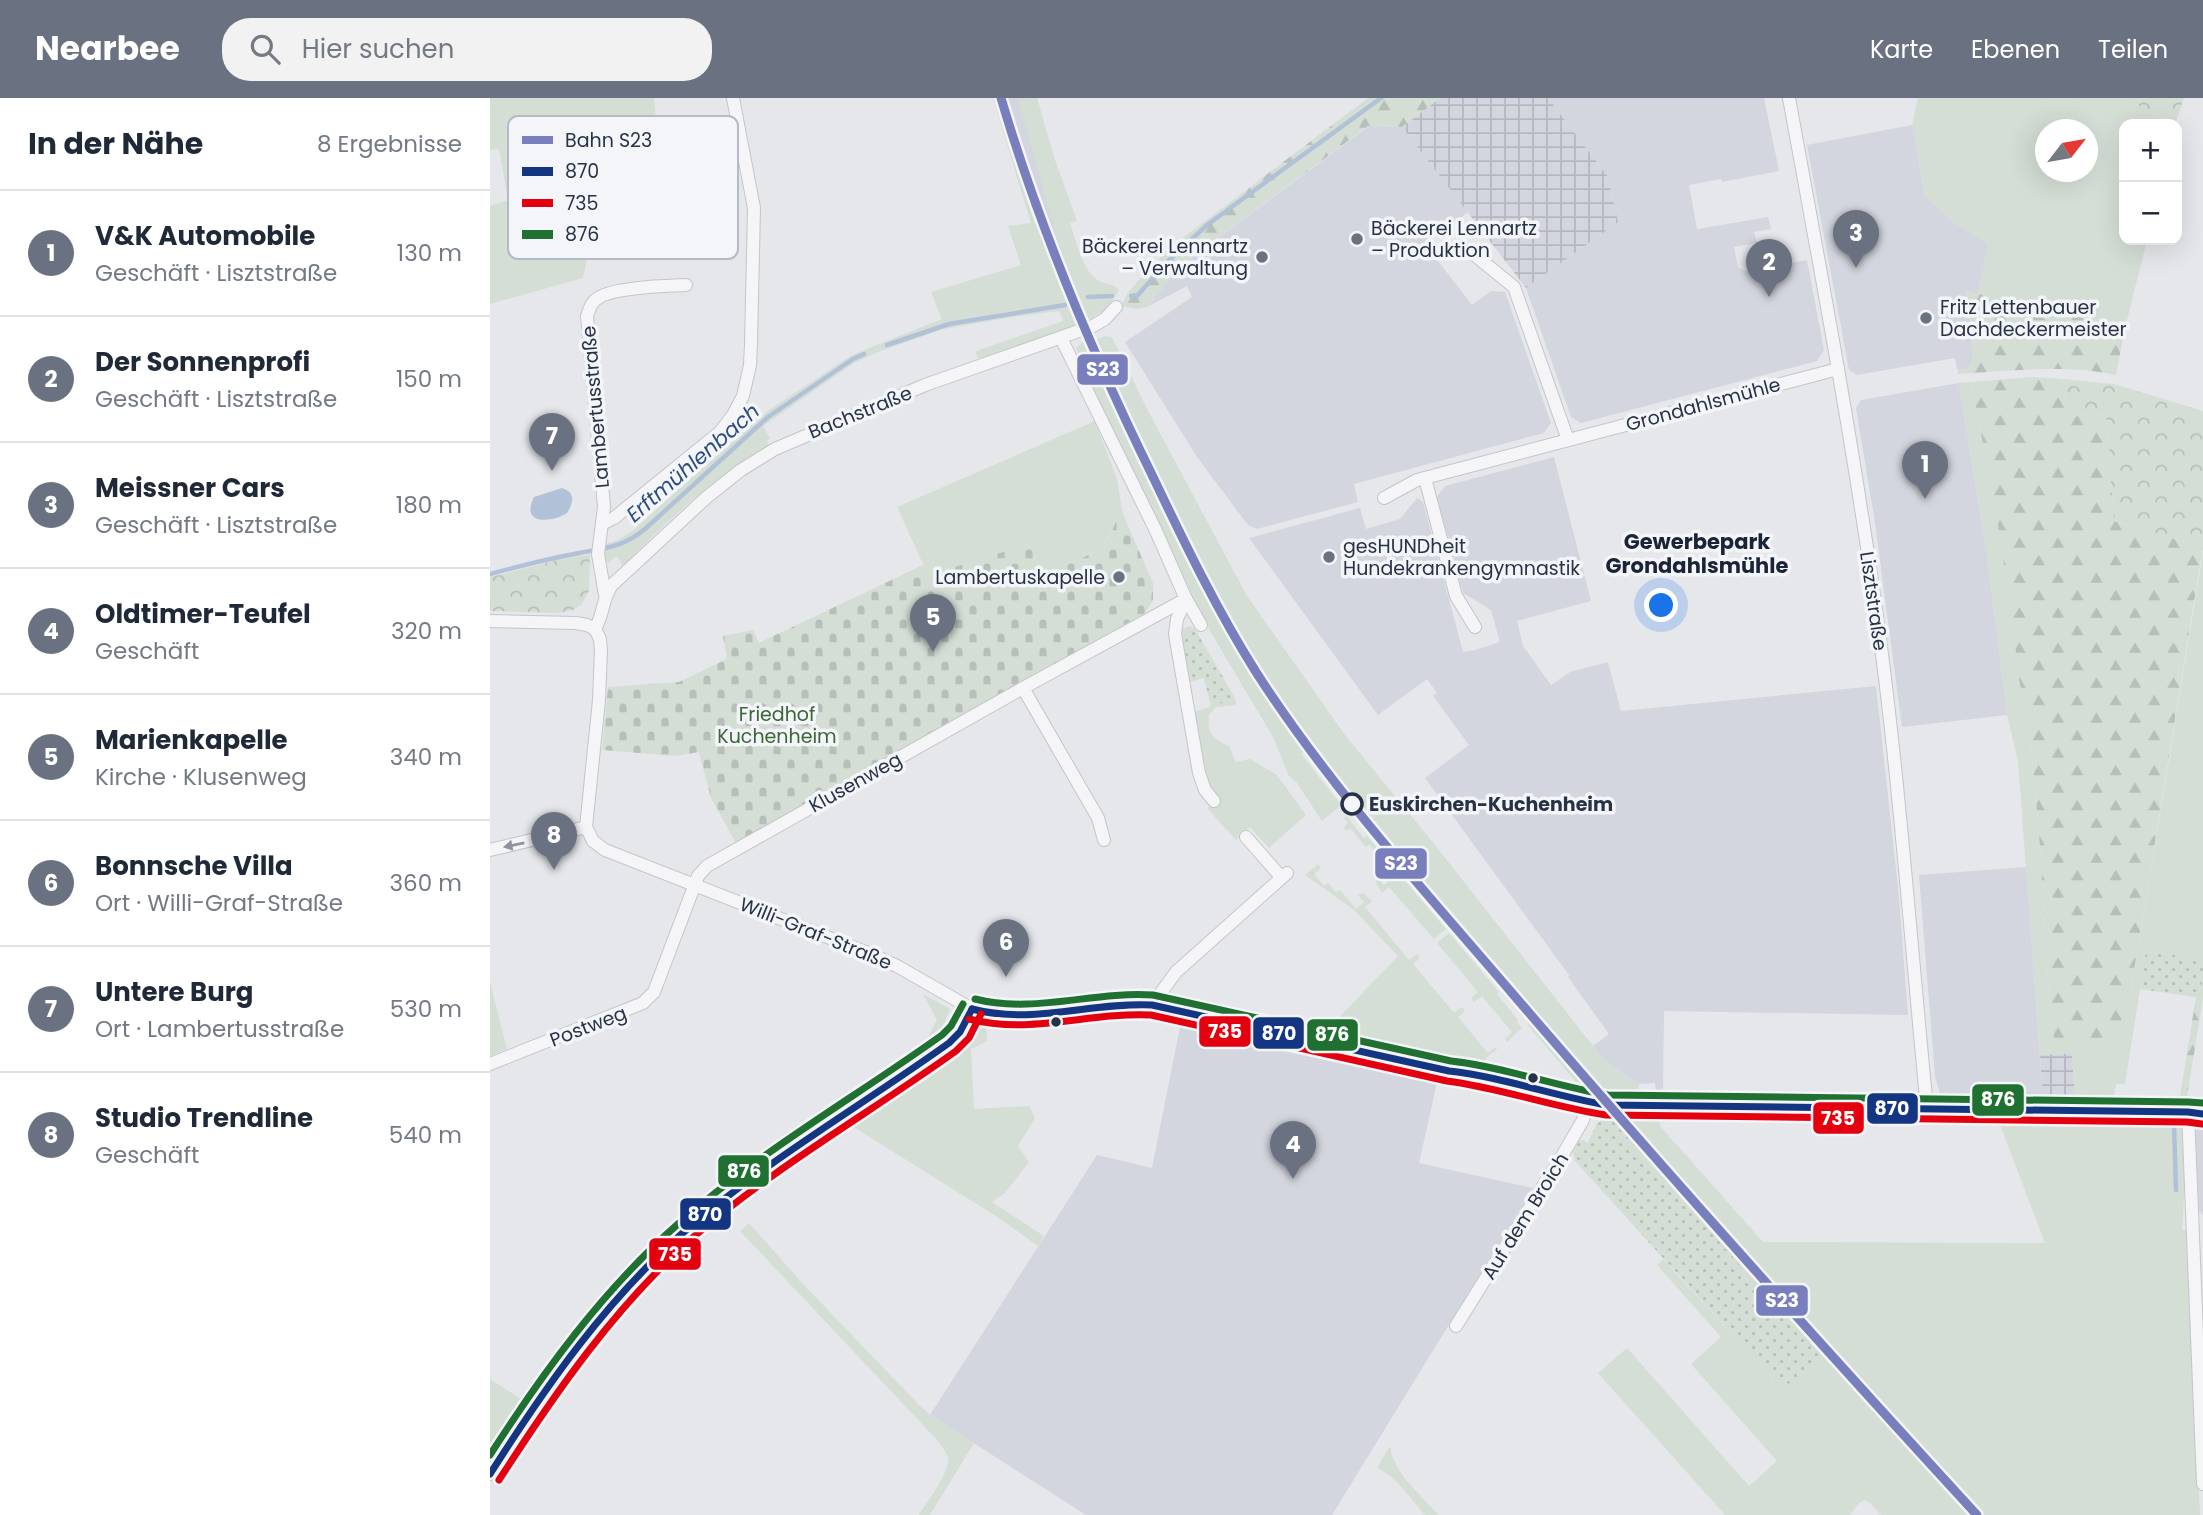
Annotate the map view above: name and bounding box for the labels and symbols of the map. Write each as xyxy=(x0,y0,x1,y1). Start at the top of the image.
legend xyxy=(508,116,738,259)
north arrow xyxy=(2035,119,2098,182)
text: Bahn S23 xyxy=(565,127,652,154)
text: 870 xyxy=(565,158,599,185)
text: 735 xyxy=(565,190,599,217)
pin: 3 xyxy=(1833,210,1879,268)
place label: Bäckerei Lennartz – Produktion xyxy=(1371,215,1537,264)
text: 876 xyxy=(565,221,599,248)
marker: Bäckerei Lennartz – Produktion xyxy=(1349,231,1365,247)
place label: Bäckerei Lennartz – Verwaltung xyxy=(1082,233,1248,282)
pin: 2 xyxy=(1746,239,1792,297)
marker: Bäckerei Lennartz – Verwaltung xyxy=(1254,249,1270,265)
place label: Fritz Lettenbauer Dachdeckermeister xyxy=(1940,294,2127,343)
marker: Fritz Lettenbauer Dachdeckermeister xyxy=(1918,310,1934,326)
street label: Lambertusstraße xyxy=(575,325,616,489)
line badge: S23 xyxy=(1076,353,1129,386)
text: S23 xyxy=(1086,356,1120,383)
street label: Grondahlsmühle xyxy=(1623,371,1783,438)
street label: Bachstraße xyxy=(804,379,916,446)
water label: Erftmühlenbach xyxy=(620,397,766,529)
pin: 7 xyxy=(529,413,575,471)
pin: 1 xyxy=(1902,441,1948,499)
district label: Gewerbepark Grondahlsmühle xyxy=(1606,527,1788,580)
place label: gesHUNDheit Hundekrankengymnastik xyxy=(1343,533,1580,582)
marker: gesHUNDheit Hundekrankengymnastik xyxy=(1321,549,1337,565)
street label: Lisztstraße xyxy=(1853,550,1894,652)
place label: Lambertuskapelle xyxy=(935,564,1105,591)
marker: Lambertuskapelle xyxy=(1111,569,1127,585)
your location xyxy=(1644,588,1678,622)
pin: 5 xyxy=(910,594,956,652)
park label: Friedhof Kuchenheim xyxy=(717,701,837,750)
street label: Klusenweg xyxy=(804,746,907,819)
place label: Euskirchen-Kuchenheim xyxy=(1369,791,1613,818)
marker: Euskirchen-Kuchenheim xyxy=(1341,793,1363,815)
pin: 8 xyxy=(531,812,577,870)
one-way arrow xyxy=(503,839,525,850)
line badge: S23 xyxy=(1374,847,1428,880)
text: S23 xyxy=(1384,850,1418,877)
street label: Willi-Graf-Straße xyxy=(736,891,896,976)
pin: 6 xyxy=(983,919,1029,977)
street label: Postweg xyxy=(546,999,630,1053)
unlabelled marker xyxy=(1049,1015,1063,1029)
line badge: 735 xyxy=(1198,1015,1252,1048)
line badge: 870 xyxy=(1252,1016,1305,1050)
text: 735 xyxy=(1208,1018,1242,1045)
line badge: 876 xyxy=(1306,1018,1359,1052)
text: 870 xyxy=(1262,1020,1296,1047)
text: 876 xyxy=(1315,1021,1349,1048)
unlabelled marker xyxy=(1526,1071,1540,1085)
line badge: 876 xyxy=(1971,1083,2025,1117)
text: 876 xyxy=(1981,1086,2015,1113)
line badge: 870 xyxy=(1866,1092,1919,1125)
text: 870 xyxy=(1875,1095,1909,1122)
line badge: 735 xyxy=(1812,1101,1865,1135)
text: 735 xyxy=(1821,1105,1855,1132)
pin: 4 xyxy=(1270,1121,1316,1179)
street label: Auf dem Broich xyxy=(1476,1148,1575,1285)
line badge: 876 xyxy=(717,1154,770,1188)
text: 876 xyxy=(727,1158,761,1185)
line badge: 870 xyxy=(679,1197,732,1231)
text: 870 xyxy=(688,1201,722,1228)
line badge: 735 xyxy=(648,1237,702,1271)
text: 735 xyxy=(658,1241,692,1268)
line badge: S23 xyxy=(1755,1284,1809,1317)
text: S23 xyxy=(1765,1287,1799,1314)

